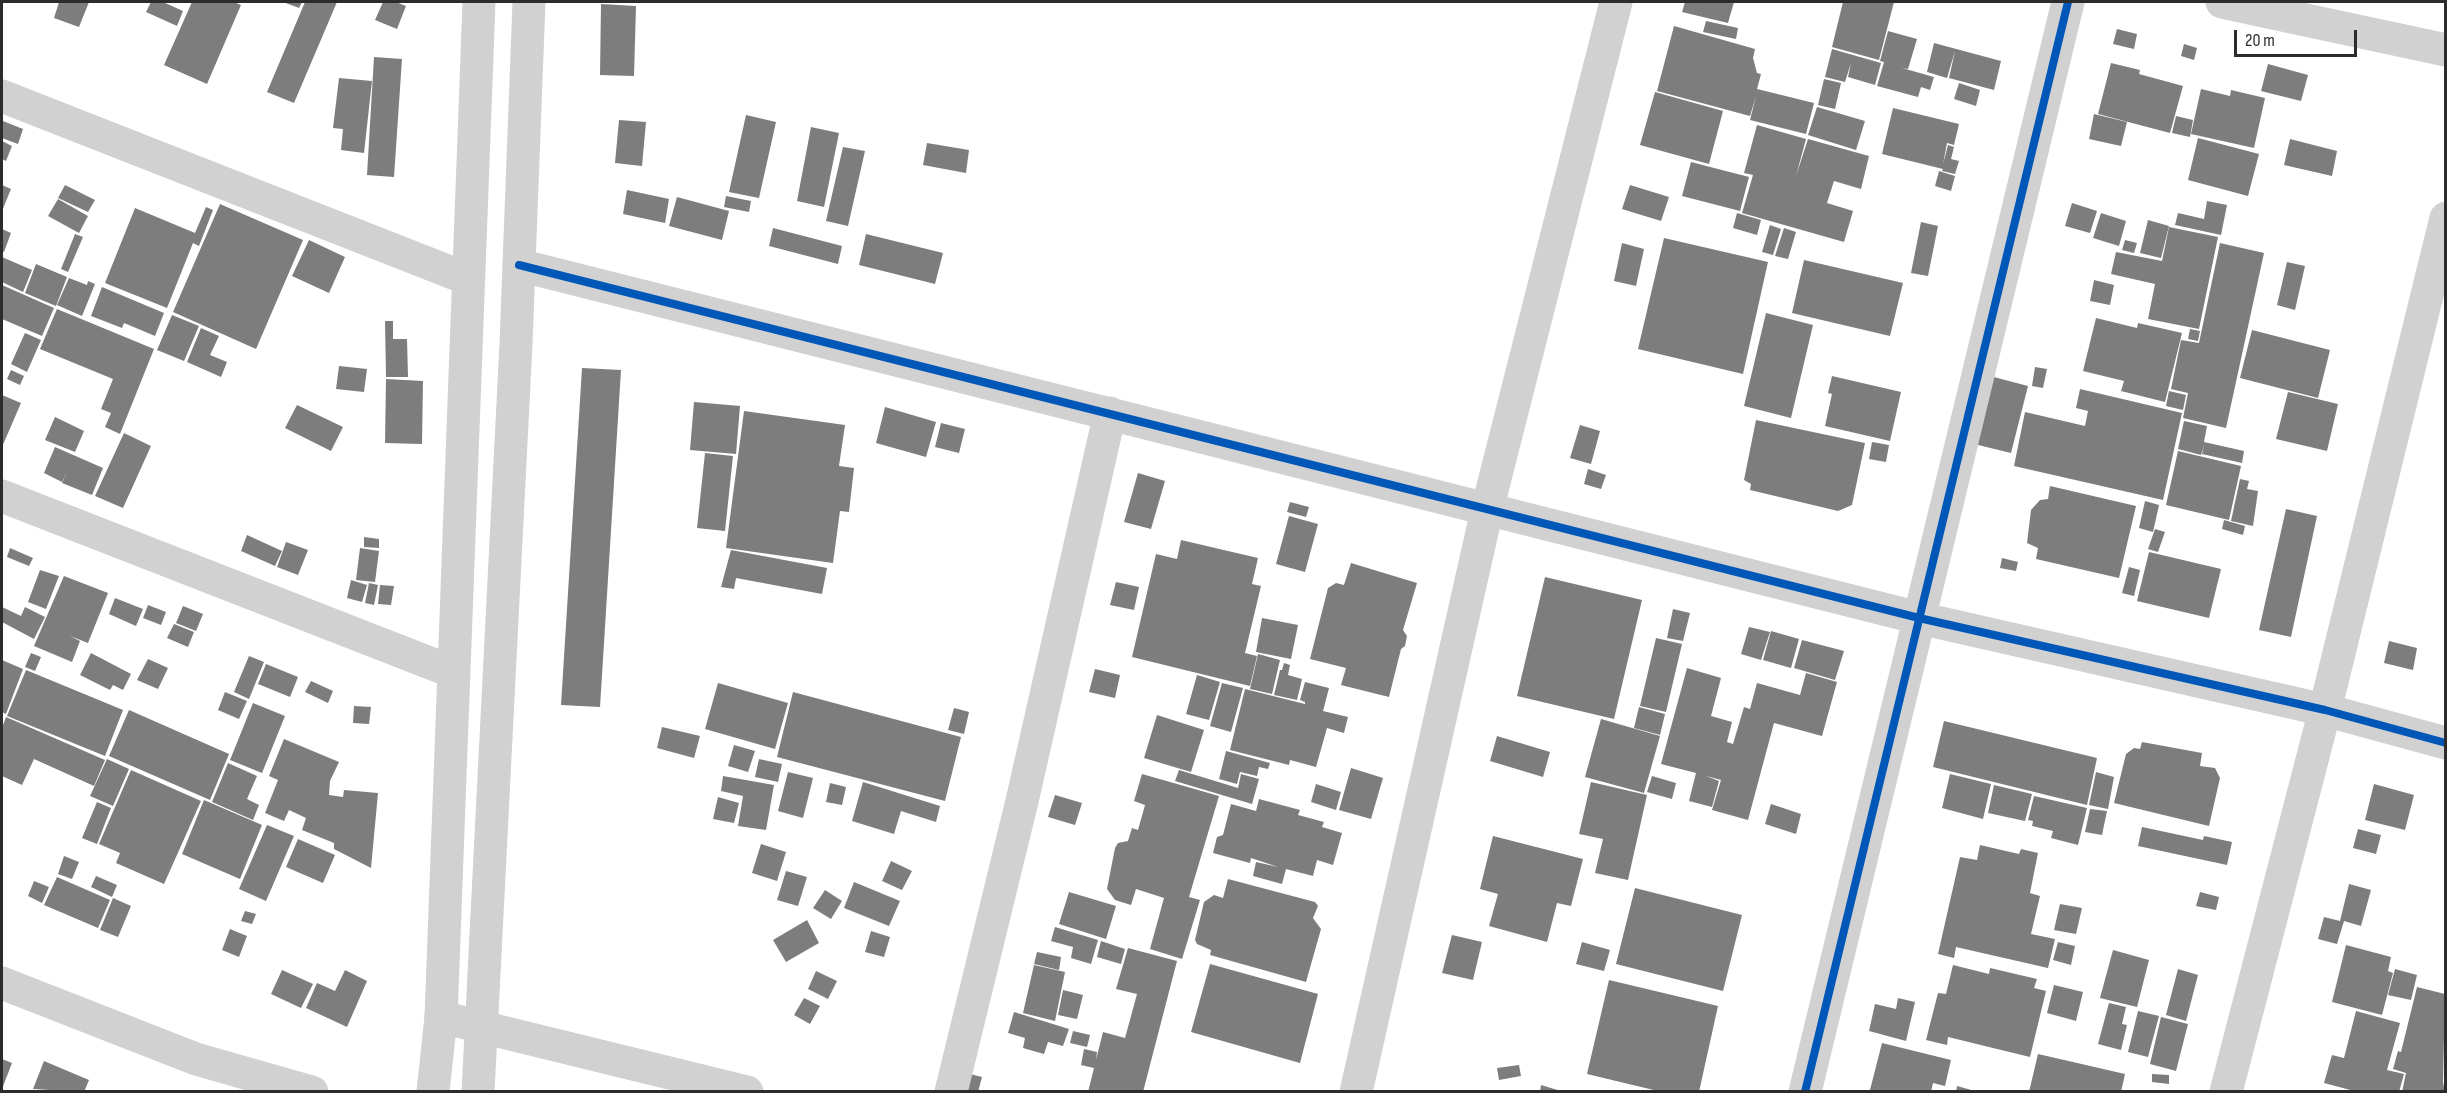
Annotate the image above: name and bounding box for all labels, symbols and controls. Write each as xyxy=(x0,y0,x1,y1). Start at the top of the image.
scale bar xyxy=(2237,18,2360,56)
text: 20 m xyxy=(2245,30,2275,51)

